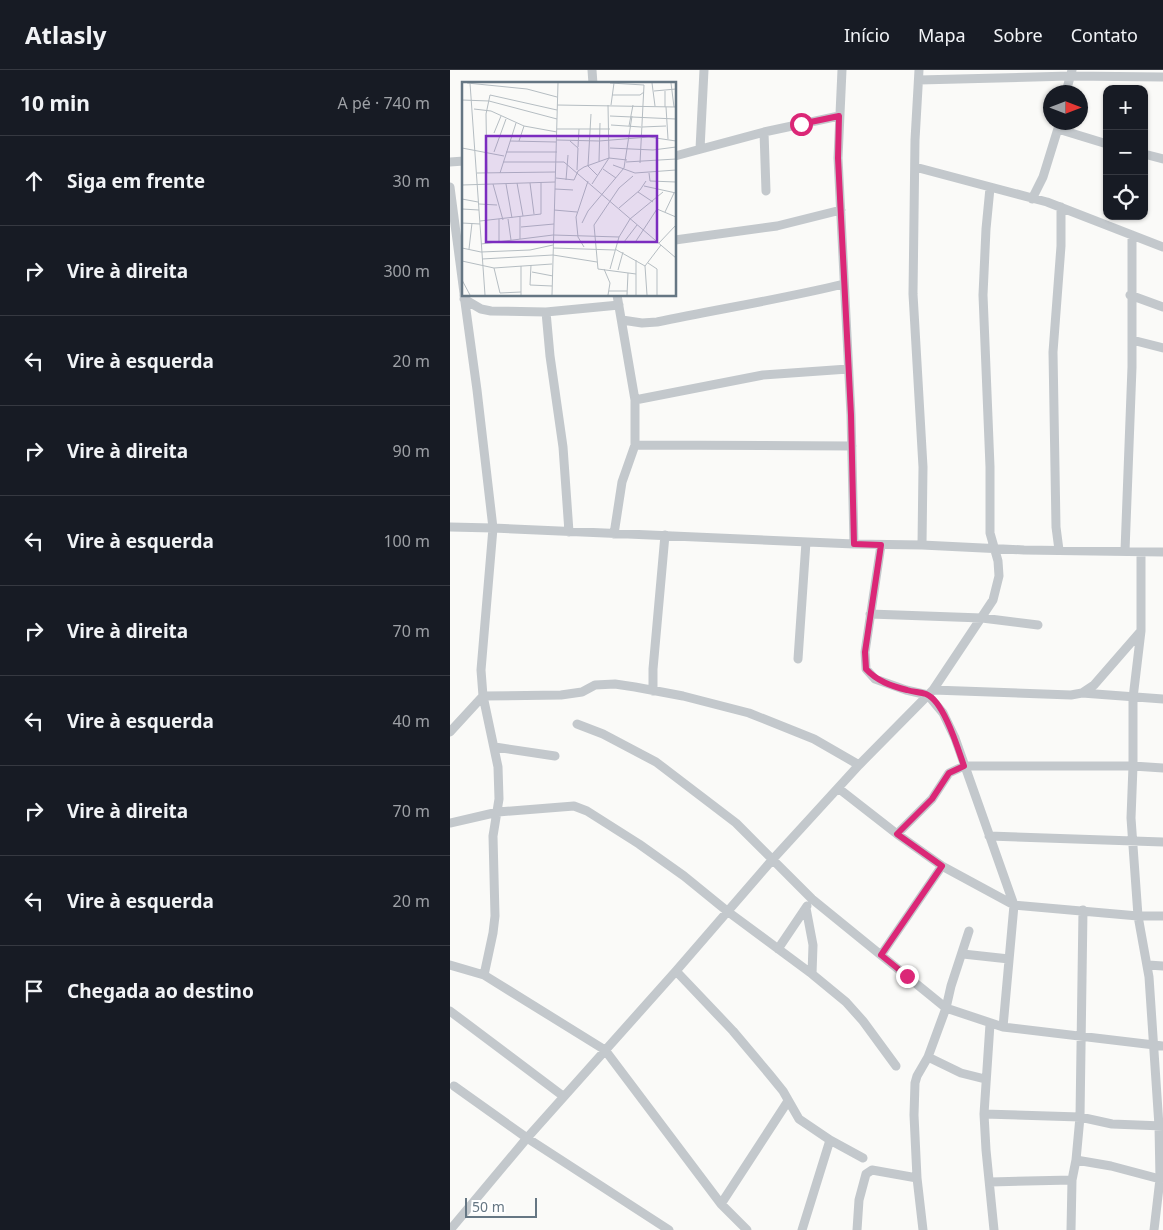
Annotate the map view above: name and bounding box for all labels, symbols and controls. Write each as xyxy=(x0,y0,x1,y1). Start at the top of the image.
text: Atlasly xyxy=(25,18,106,51)
text: Início xyxy=(844,23,890,47)
text: Mapa xyxy=(918,23,966,47)
text: Sobre xyxy=(994,23,1043,47)
text: Contato xyxy=(1071,23,1138,47)
inset map xyxy=(462,82,676,296)
north arrow xyxy=(1043,85,1088,130)
map controls xyxy=(1103,85,1148,220)
button: + xyxy=(1103,85,1148,130)
text: 10 min xyxy=(20,89,90,117)
text: A pé · 740 m xyxy=(338,92,430,114)
route start xyxy=(790,113,813,136)
button: − xyxy=(1103,130,1148,175)
icon: ahead xyxy=(20,167,48,195)
text: Siga em frente xyxy=(67,168,205,194)
text: 30 m xyxy=(393,170,430,192)
button: locate xyxy=(1103,175,1148,220)
icon: right xyxy=(20,257,48,285)
text: Vire à direita xyxy=(67,258,188,284)
text: 300 m xyxy=(383,260,430,282)
icon: left xyxy=(20,347,48,375)
text: Vire à esquerda xyxy=(67,348,214,374)
text: 20 m xyxy=(393,350,430,372)
icon: right xyxy=(20,437,48,465)
text: Vire à direita xyxy=(67,438,188,464)
text: 90 m xyxy=(393,440,430,462)
icon: left xyxy=(20,527,48,555)
text: Vire à esquerda xyxy=(67,528,214,554)
text: 100 m xyxy=(383,530,430,552)
icon: right xyxy=(20,617,48,645)
text: Vire à direita xyxy=(67,618,188,644)
text: 70 m xyxy=(393,620,430,642)
icon: left xyxy=(20,707,48,735)
text: Vire à esquerda xyxy=(67,708,214,734)
text: 40 m xyxy=(393,710,430,732)
icon: right xyxy=(20,797,48,825)
text: Vire à direita xyxy=(67,798,188,824)
text: 70 m xyxy=(393,800,430,822)
icon: left xyxy=(20,887,48,915)
text: Vire à esquerda xyxy=(67,888,214,914)
text: 20 m xyxy=(393,890,430,912)
route end xyxy=(896,965,919,988)
icon: arrive xyxy=(20,977,48,1005)
text: Chegada ao destino xyxy=(67,978,254,1004)
scale bar xyxy=(465,1195,538,1218)
text: 50 m xyxy=(472,1197,505,1216)

